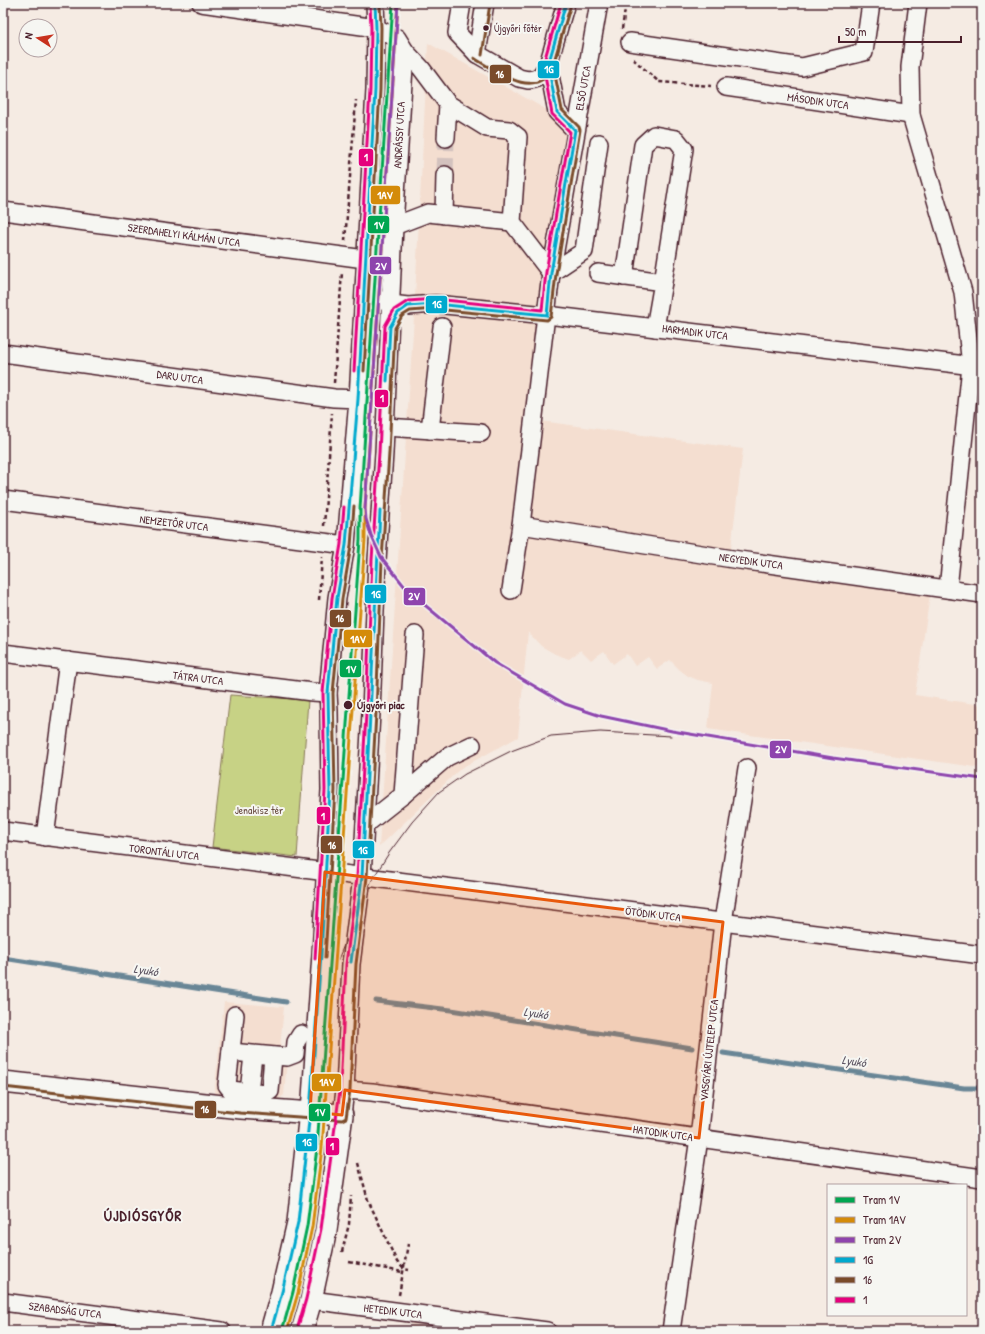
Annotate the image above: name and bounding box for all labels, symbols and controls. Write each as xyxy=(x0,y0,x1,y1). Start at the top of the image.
north arrow xyxy=(18,18,58,58)
scale bar xyxy=(839,18,961,44)
place label: Újgyőri főtér xyxy=(494,22,542,35)
marker: Újgyőri főtér xyxy=(481,23,491,33)
text: 50 m xyxy=(845,23,866,40)
text: N xyxy=(21,31,36,40)
line badge: 1G xyxy=(537,60,560,79)
text: 1G xyxy=(544,62,554,76)
line badge: 16 xyxy=(489,64,512,84)
street label: ELSŐ UTCA xyxy=(572,64,594,111)
text: 16 xyxy=(496,67,505,81)
street label: MÁSODIK UTCA xyxy=(786,90,850,112)
street label: ANDRÁSSY UTCA xyxy=(390,101,408,169)
line badge: 1 xyxy=(358,148,374,167)
text: 1 xyxy=(364,150,368,164)
line badge: 1AV xyxy=(370,185,401,205)
text: 1AV xyxy=(377,188,394,202)
line badge: 1V xyxy=(367,215,390,234)
text: 1V xyxy=(374,218,385,232)
street label: SZERDAHELYI KÁLMÁN UTCA xyxy=(127,220,242,250)
line badge: 2V xyxy=(369,256,392,275)
text: 2V xyxy=(375,259,387,273)
line badge: 1G xyxy=(425,295,448,314)
text: 1G xyxy=(432,297,442,311)
street label: HARMADIK UTCA xyxy=(661,321,729,343)
street label: DARU UTCA xyxy=(156,367,205,387)
line badge: 1 xyxy=(374,389,389,408)
text: 1 xyxy=(380,391,384,405)
street label: NEMZETŐR UTCA xyxy=(139,512,210,534)
street label: NEGYEDIK UTCA xyxy=(718,550,784,573)
line badge: 1G xyxy=(364,584,387,604)
text: 1G xyxy=(371,587,381,601)
line badge: 2V xyxy=(403,587,426,606)
text: 2V xyxy=(408,589,420,603)
line badge: 16 xyxy=(329,609,352,628)
text: 16 xyxy=(336,611,345,625)
line badge: 1AV xyxy=(343,629,373,648)
text: 1AV xyxy=(350,632,367,646)
line badge: 1V xyxy=(339,659,362,678)
text: 1V xyxy=(346,662,357,676)
street label: TÁTRA UTCA xyxy=(172,668,225,688)
place label: Újgyőri piac xyxy=(357,698,405,713)
marker: Újgyőri piac xyxy=(342,699,354,711)
line badge: 2V xyxy=(769,740,792,759)
text: 2V xyxy=(775,742,787,756)
park label: Jenakisz tér xyxy=(235,803,284,817)
line badge: 1 xyxy=(316,806,331,825)
text: 1 xyxy=(321,809,325,823)
line badge: 16 xyxy=(320,835,343,854)
text: 16 xyxy=(328,838,337,852)
line badge: 1G xyxy=(352,840,375,859)
street label: TORONTÁLI UTCA xyxy=(128,841,200,863)
text: 1G xyxy=(358,843,368,857)
street label: ÖTÖDIK UTCA xyxy=(624,904,682,924)
water label: Lyukó xyxy=(133,960,160,980)
street label: VASGYÁRI ÚJTELEP UTCA xyxy=(697,998,721,1101)
water label: Lyukó xyxy=(523,1003,550,1023)
water label: Lyukó xyxy=(841,1051,868,1071)
line badge: 1AV xyxy=(311,1073,342,1092)
text: 1AV xyxy=(319,1075,336,1089)
line badge: 16 xyxy=(194,1100,217,1119)
text: 16 xyxy=(201,1102,210,1116)
line badge: 1V xyxy=(308,1103,331,1122)
text: 1V xyxy=(315,1105,326,1119)
street label: HATODIK UTCA xyxy=(632,1122,695,1144)
line badge: 1G xyxy=(295,1133,318,1152)
text: 1G xyxy=(302,1135,312,1149)
line badge: 1 xyxy=(325,1137,340,1156)
text: 1 xyxy=(330,1139,334,1153)
legend xyxy=(827,1184,967,1316)
text: Tram 1V xyxy=(863,1191,900,1208)
district label: ÚJDIÓSGYŐR xyxy=(104,1205,182,1226)
text: Tram 1AV xyxy=(863,1211,906,1228)
text: Tram 2V xyxy=(863,1231,901,1248)
text: 1G xyxy=(863,1251,873,1268)
text: 16 xyxy=(863,1271,872,1288)
text: 1 xyxy=(863,1291,867,1308)
street label: SZABADSÁG UTCA xyxy=(28,1299,103,1321)
street label: HETEDIK UTCA xyxy=(363,1300,424,1322)

